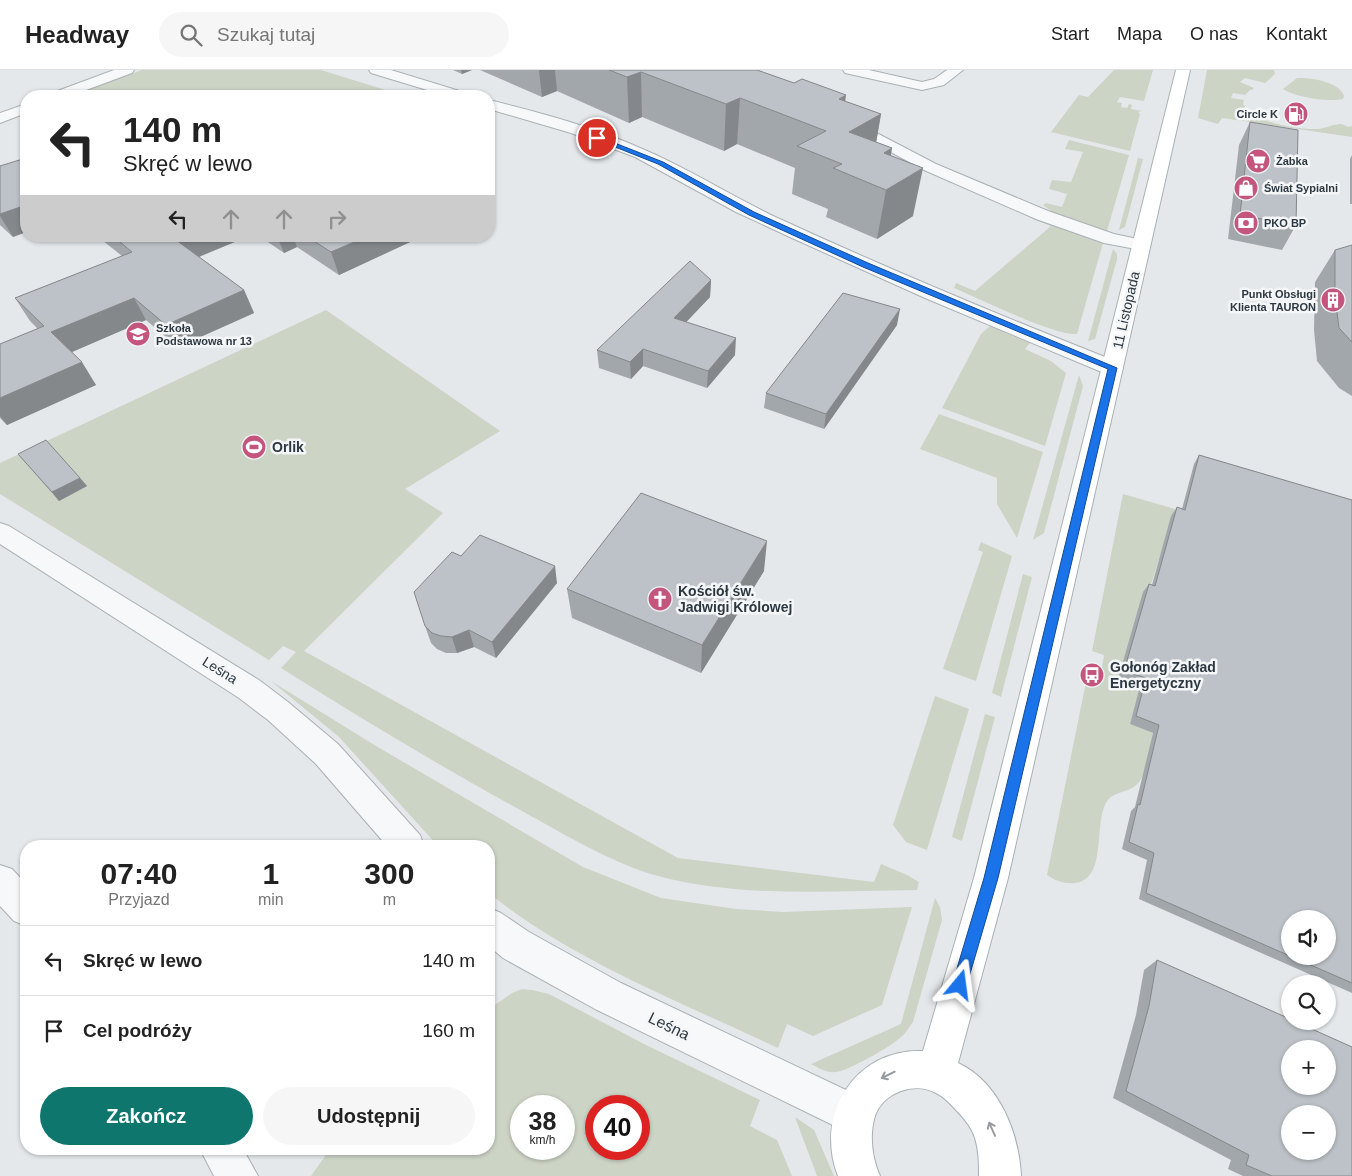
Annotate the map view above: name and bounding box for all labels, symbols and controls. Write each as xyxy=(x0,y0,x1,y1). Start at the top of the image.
search box xyxy=(159,12,509,57)
text: Headway xyxy=(25,21,129,48)
icon: search xyxy=(177,21,205,49)
text: Szukaj tutaj xyxy=(217,24,315,45)
text: Start xyxy=(1051,24,1089,44)
text: Mapa xyxy=(1117,24,1162,44)
text: O nas xyxy=(1190,24,1238,44)
text: Kontakt xyxy=(1266,24,1327,44)
fuel station icon: Circle K xyxy=(1283,101,1309,127)
place label: Circle K xyxy=(1236,108,1278,120)
icon: left xyxy=(40,110,105,175)
text: 140 m xyxy=(123,110,222,149)
pin xyxy=(576,117,618,159)
icon: arrive xyxy=(583,124,611,152)
supermarket icon: Żabka xyxy=(1245,148,1271,174)
text: Skręć w lewo xyxy=(123,151,253,176)
place label: Żabka xyxy=(1276,155,1309,167)
shop icon: Świat Sypialni xyxy=(1233,175,1259,201)
place label: Świat Sypialni xyxy=(1264,182,1338,194)
icon: left xyxy=(164,205,192,233)
icon: ahead xyxy=(217,205,245,233)
icon: ahead xyxy=(270,205,298,233)
icon: right xyxy=(323,205,351,233)
bank icon: PKO BP xyxy=(1233,210,1259,236)
place label: PKO BP xyxy=(1264,217,1306,229)
street label: 11 Listopada xyxy=(1109,269,1143,350)
building icon: Punkt Obsługi Klienta TAURON xyxy=(1320,287,1346,313)
place label: Punkt Obsługi Klienta TAURON xyxy=(1230,288,1316,313)
school or university icon: Szkoła Podstawowa nr 13 xyxy=(125,321,151,347)
place label: Szkoła Podstawowa nr 13 xyxy=(156,322,252,347)
sports icon: Orlik xyxy=(241,434,267,460)
place label: Orlik xyxy=(272,439,304,455)
place label: Kościół św. Jadwigi Królowej xyxy=(678,583,792,615)
church icon: Kościół św. Jadwigi Królowej xyxy=(647,586,673,612)
street label: Leśna xyxy=(200,653,241,687)
place label: Gołonóg Zakład Energetyczny xyxy=(1110,659,1216,691)
bus stop icon: Gołonóg Zakład Energetyczny xyxy=(1079,662,1105,688)
text: 07:40 xyxy=(101,857,177,890)
text: 1 xyxy=(262,857,279,890)
text: 300 xyxy=(364,857,414,890)
text: Przyjazd xyxy=(108,891,170,908)
text: min xyxy=(258,891,284,908)
text: m xyxy=(383,891,396,908)
map controls xyxy=(1281,910,1336,1160)
button: sound xyxy=(1281,910,1336,965)
icon: left xyxy=(40,947,68,975)
text: Skręć w lewo xyxy=(83,950,202,971)
text: 140 m xyxy=(422,950,475,971)
position arrow xyxy=(933,958,985,1010)
button: search xyxy=(1281,975,1336,1030)
street label: Leśna xyxy=(646,1009,692,1043)
icon: arrive xyxy=(40,1017,68,1045)
text: Cel podróży xyxy=(83,1020,192,1041)
text: 160 m xyxy=(422,1020,475,1041)
button: + xyxy=(1281,1040,1336,1095)
one-way arrow xyxy=(881,1070,896,1080)
button: Zakończ xyxy=(40,1087,253,1145)
button: Udostępnij xyxy=(263,1087,475,1145)
speed limit sign: 40 xyxy=(585,1095,650,1160)
button: − xyxy=(1281,1105,1336,1160)
text: 38 xyxy=(529,1107,556,1135)
one-way arrow xyxy=(987,1122,997,1137)
text: km/h xyxy=(529,1133,556,1147)

